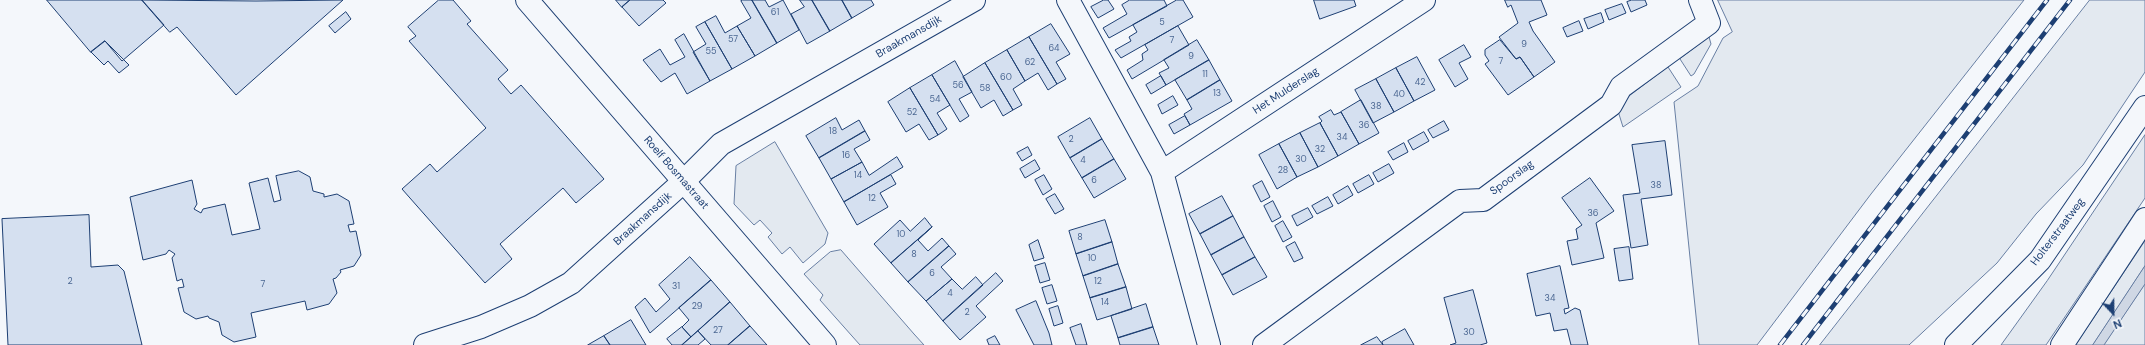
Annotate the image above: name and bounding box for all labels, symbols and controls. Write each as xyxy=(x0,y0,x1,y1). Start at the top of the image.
house number: 61 xyxy=(771,8,779,18)
street label: Braakmansdijk xyxy=(874,13,944,61)
house number: 5 xyxy=(1159,18,1165,28)
house number: 57 xyxy=(728,35,738,45)
house number: 7 xyxy=(1170,36,1174,46)
house number: 9 xyxy=(1521,40,1527,50)
house number: 64 xyxy=(1048,44,1060,54)
house number: 55 xyxy=(706,47,716,57)
house number: 9 xyxy=(1188,52,1194,62)
house number: 7 xyxy=(1499,57,1503,67)
house number: 62 xyxy=(1025,58,1035,68)
street label: Het Mulderslag xyxy=(1250,65,1322,117)
house number: 11 xyxy=(1202,70,1208,80)
house number: 60 xyxy=(1000,73,1012,83)
house number: 42 xyxy=(1415,78,1425,88)
house number: 56 xyxy=(952,81,964,91)
house number: 58 xyxy=(980,84,990,94)
house number: 13 xyxy=(1213,89,1221,99)
house number: 40 xyxy=(1393,90,1405,100)
house number: 54 xyxy=(930,95,940,105)
house number: 38 xyxy=(1371,102,1381,112)
house number: 52 xyxy=(907,108,917,118)
house number: 36 xyxy=(1359,121,1369,131)
house number: 18 xyxy=(829,127,837,137)
house number: 34 xyxy=(1337,133,1347,143)
street label: Roelf Bosmastraat xyxy=(641,134,711,212)
house number: 2 xyxy=(1068,135,1074,145)
house number: 32 xyxy=(1315,145,1325,155)
house number: 16 xyxy=(842,151,850,161)
house number: 30 xyxy=(1295,155,1307,165)
house number: 4 xyxy=(1080,156,1086,166)
street label: Spoorslag xyxy=(1488,158,1536,198)
house number: 28 xyxy=(1278,166,1288,176)
house number: 14 xyxy=(854,171,862,181)
house number: 6 xyxy=(1091,176,1097,186)
house number: 38 xyxy=(1651,181,1661,191)
street label: Braakmansdijk xyxy=(611,189,675,249)
house number: 12 xyxy=(868,194,876,204)
street label: Holterstraatweg xyxy=(2028,196,2088,268)
house number: 36 xyxy=(1588,209,1598,219)
house number: 10 xyxy=(897,230,905,240)
house number: 8 xyxy=(1077,233,1083,243)
house number: 8 xyxy=(911,250,917,260)
house number: 10 xyxy=(1088,254,1096,264)
house number: 6 xyxy=(929,269,935,279)
house number: 2 xyxy=(67,277,73,287)
house number: 12 xyxy=(1094,277,1102,287)
house number: 7 xyxy=(261,280,265,290)
house number: 31 xyxy=(672,282,680,292)
house number: 4 xyxy=(947,289,953,299)
north arrow xyxy=(2093,293,2133,333)
house number: 34 xyxy=(1545,294,1555,304)
house number: 14 xyxy=(1101,298,1109,308)
house number: 29 xyxy=(692,302,702,312)
house number: 2 xyxy=(964,308,970,318)
text: N xyxy=(2111,316,2124,332)
house number: 27 xyxy=(713,326,723,336)
house number: 30 xyxy=(1463,328,1475,338)

